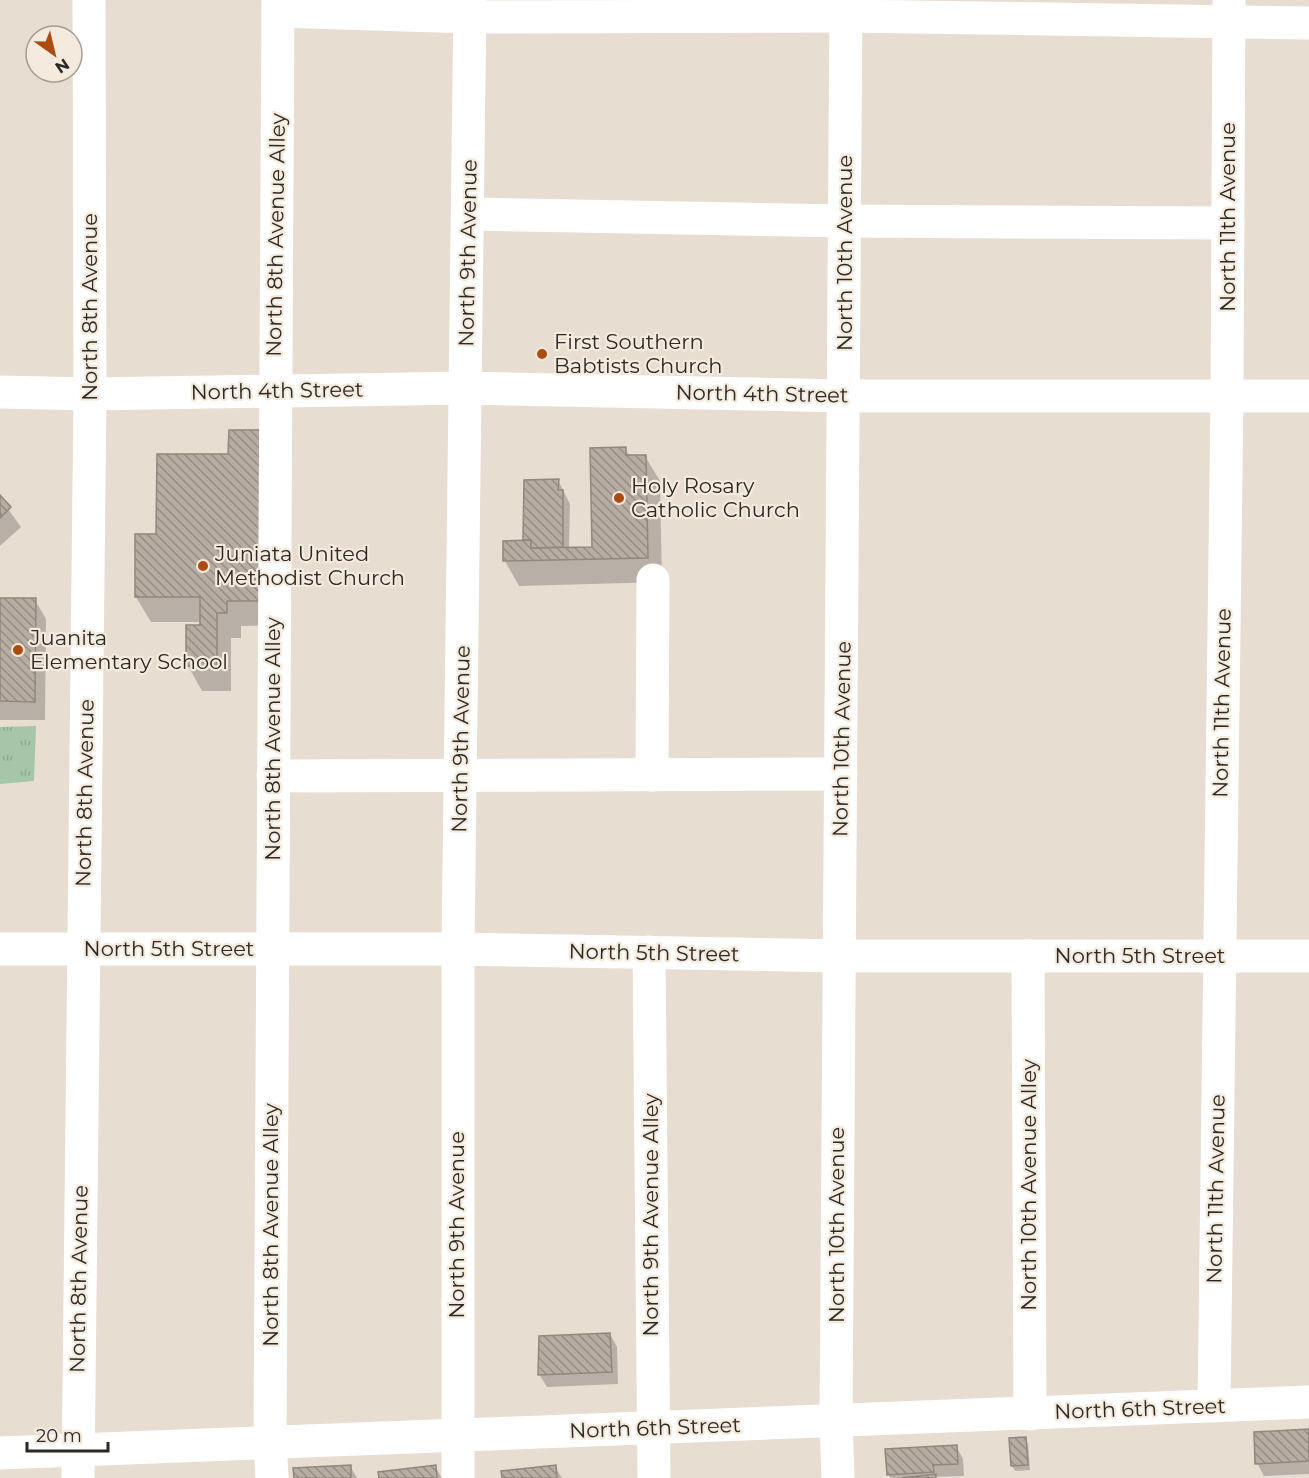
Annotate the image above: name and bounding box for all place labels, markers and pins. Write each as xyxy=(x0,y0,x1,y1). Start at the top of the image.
place label: First Southern Babtists Church xyxy=(554,329,722,378)
marker: First Southern Babtists Church xyxy=(535,347,549,361)
place label: Holy Rosary Catholic Church xyxy=(631,473,800,522)
marker: Holy Rosary Catholic Church xyxy=(612,491,626,505)
place label: Juniata United Methodist Church xyxy=(214,541,405,590)
marker: Juniata United Methodist Church xyxy=(196,559,210,573)
place label: Juanita Elementary School xyxy=(29,625,228,674)
marker: Juanita Elementary School xyxy=(11,643,25,657)

